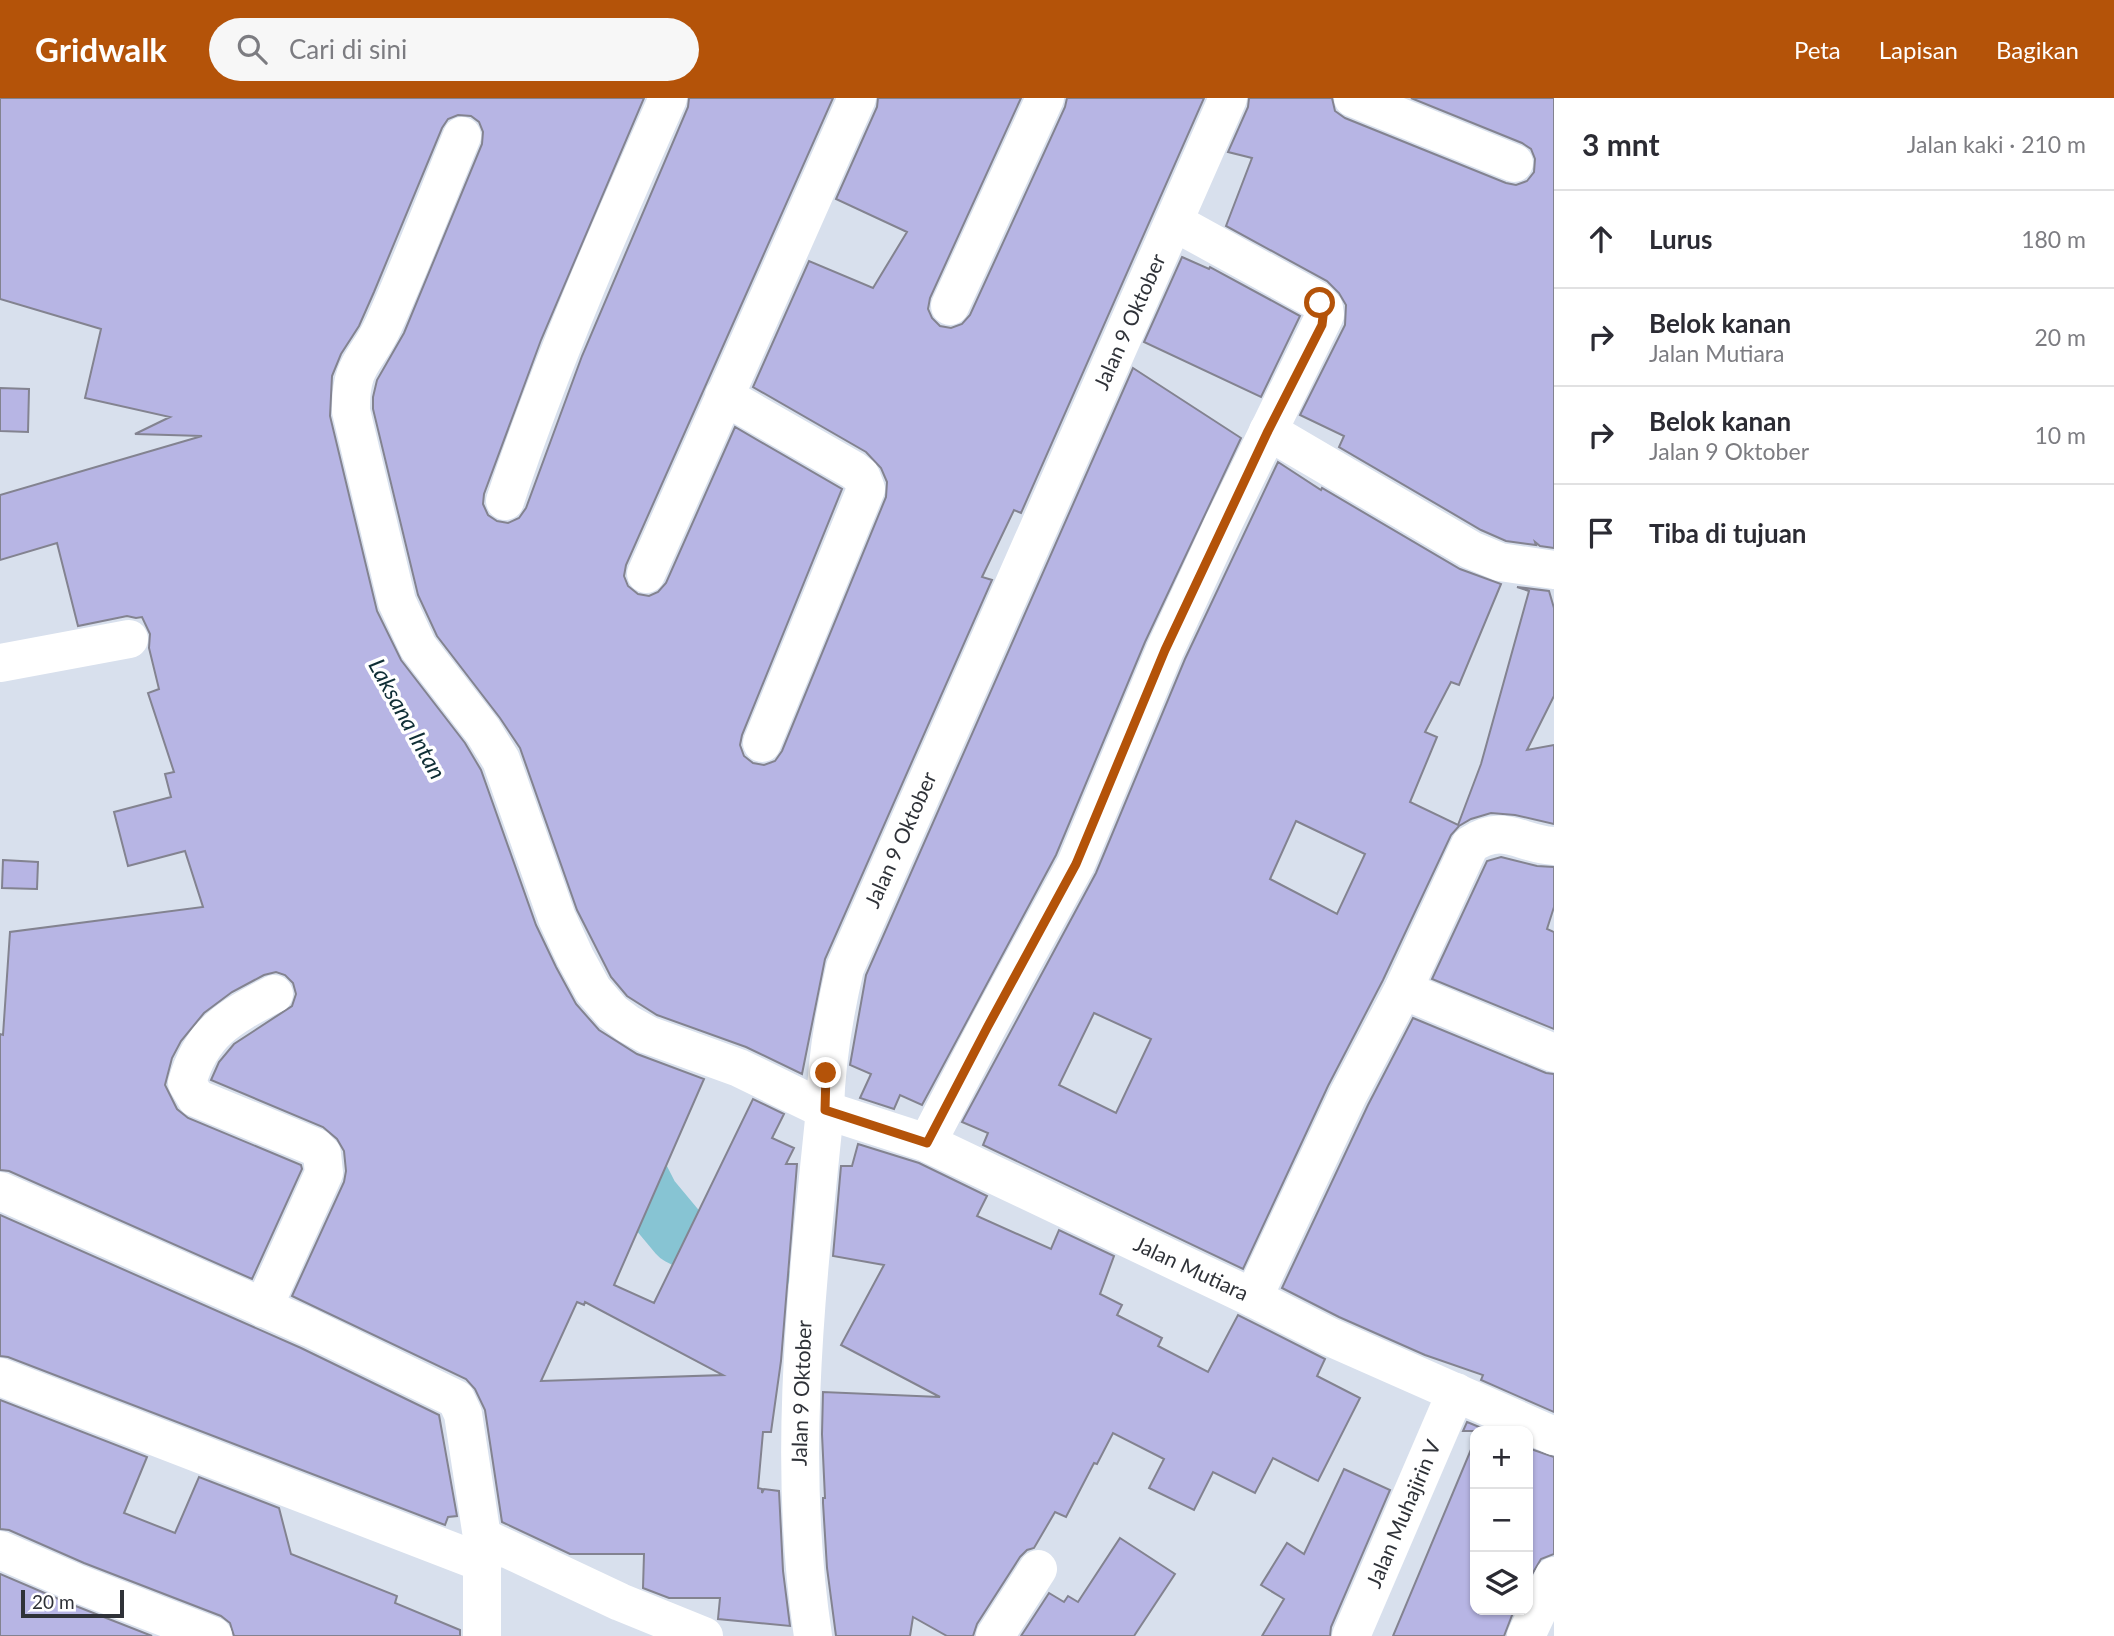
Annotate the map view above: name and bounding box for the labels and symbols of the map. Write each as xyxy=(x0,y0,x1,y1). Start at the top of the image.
street label: Jalan 9 Oktober xyxy=(1087,249,1170,393)
route start xyxy=(1304,287,1335,318)
water label: Laksana Intan xyxy=(363,653,452,784)
street label: Jalan 9 Oktober xyxy=(858,767,941,911)
route end xyxy=(810,1057,841,1088)
street label: Jalan Mutiara xyxy=(1130,1230,1253,1305)
street label: Jalan 9 Oktober xyxy=(785,1319,816,1466)
street label: Jalan Muhajirin V xyxy=(1360,1435,1445,1591)
scale bar xyxy=(21,1587,124,1619)

